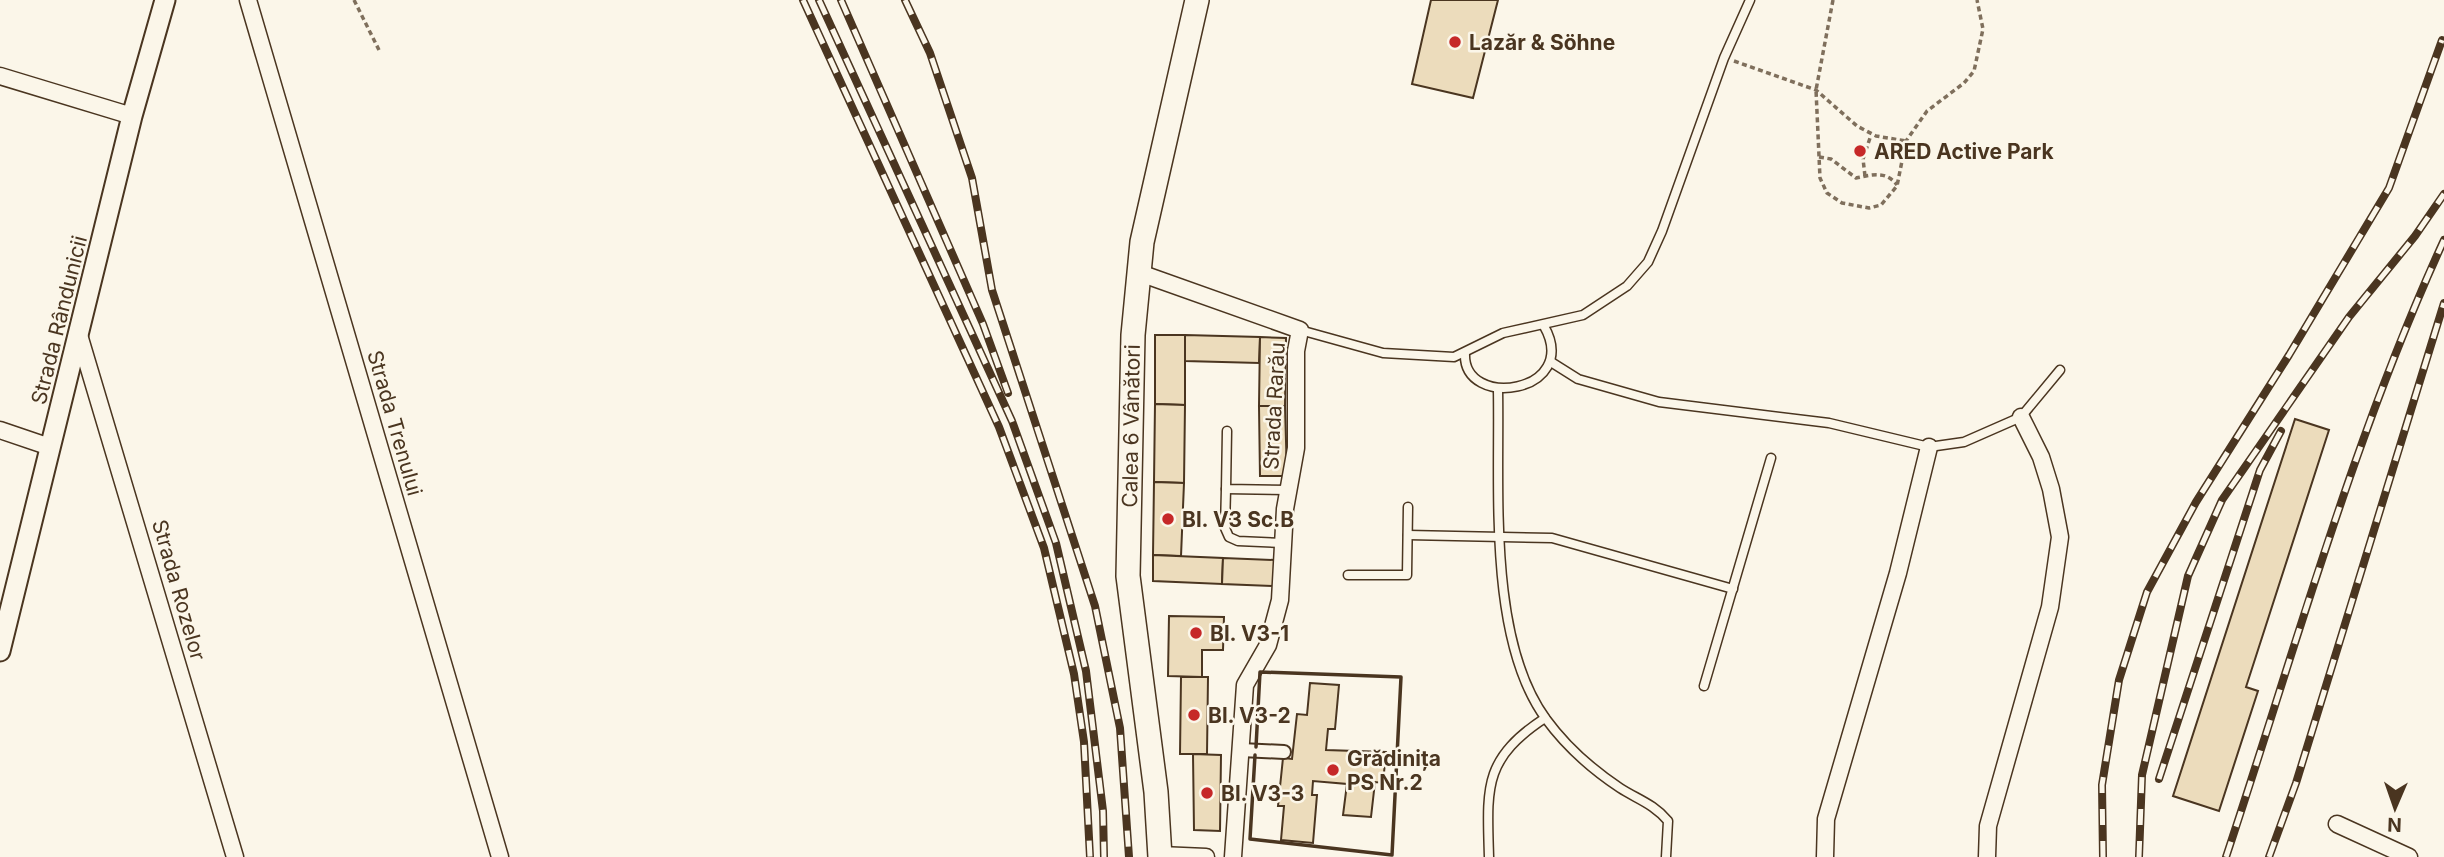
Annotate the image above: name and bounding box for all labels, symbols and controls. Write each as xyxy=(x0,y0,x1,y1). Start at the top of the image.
place label: Lazăr & Söhne xyxy=(1469,30,1615,55)
marker: Lazăr & Söhne xyxy=(1447,34,1463,50)
place label: ARED Active Park xyxy=(1874,139,2054,164)
marker: ARED Active Park xyxy=(1852,143,1868,159)
street label: Strada Rândunicii xyxy=(26,233,92,407)
street label: Strada Rarău xyxy=(1258,341,1290,471)
street label: Calea 6 Vânători xyxy=(1117,344,1145,508)
street label: Strada Trenului xyxy=(362,347,428,499)
place label: Bl. V3 Sc.B xyxy=(1182,507,1294,532)
marker: Bl. V3 Sc.B xyxy=(1160,511,1176,527)
street label: Strada Rozelor xyxy=(147,517,211,663)
place label: Bl. V3-1 xyxy=(1210,621,1289,646)
marker: Bl. V3-1 xyxy=(1188,625,1204,641)
place label: Bl. V3-2 xyxy=(1208,703,1291,728)
marker: Bl. V3-2 xyxy=(1186,707,1202,723)
place label: Grădinița PS Nr.2 xyxy=(1347,746,1441,795)
marker: Grădinița PS Nr.2 xyxy=(1325,762,1341,778)
north arrow xyxy=(2360,773,2430,843)
place label: Bl. V3-3 xyxy=(1221,781,1304,806)
marker: Bl. V3-3 xyxy=(1199,785,1215,801)
text: N xyxy=(2387,813,2402,836)

